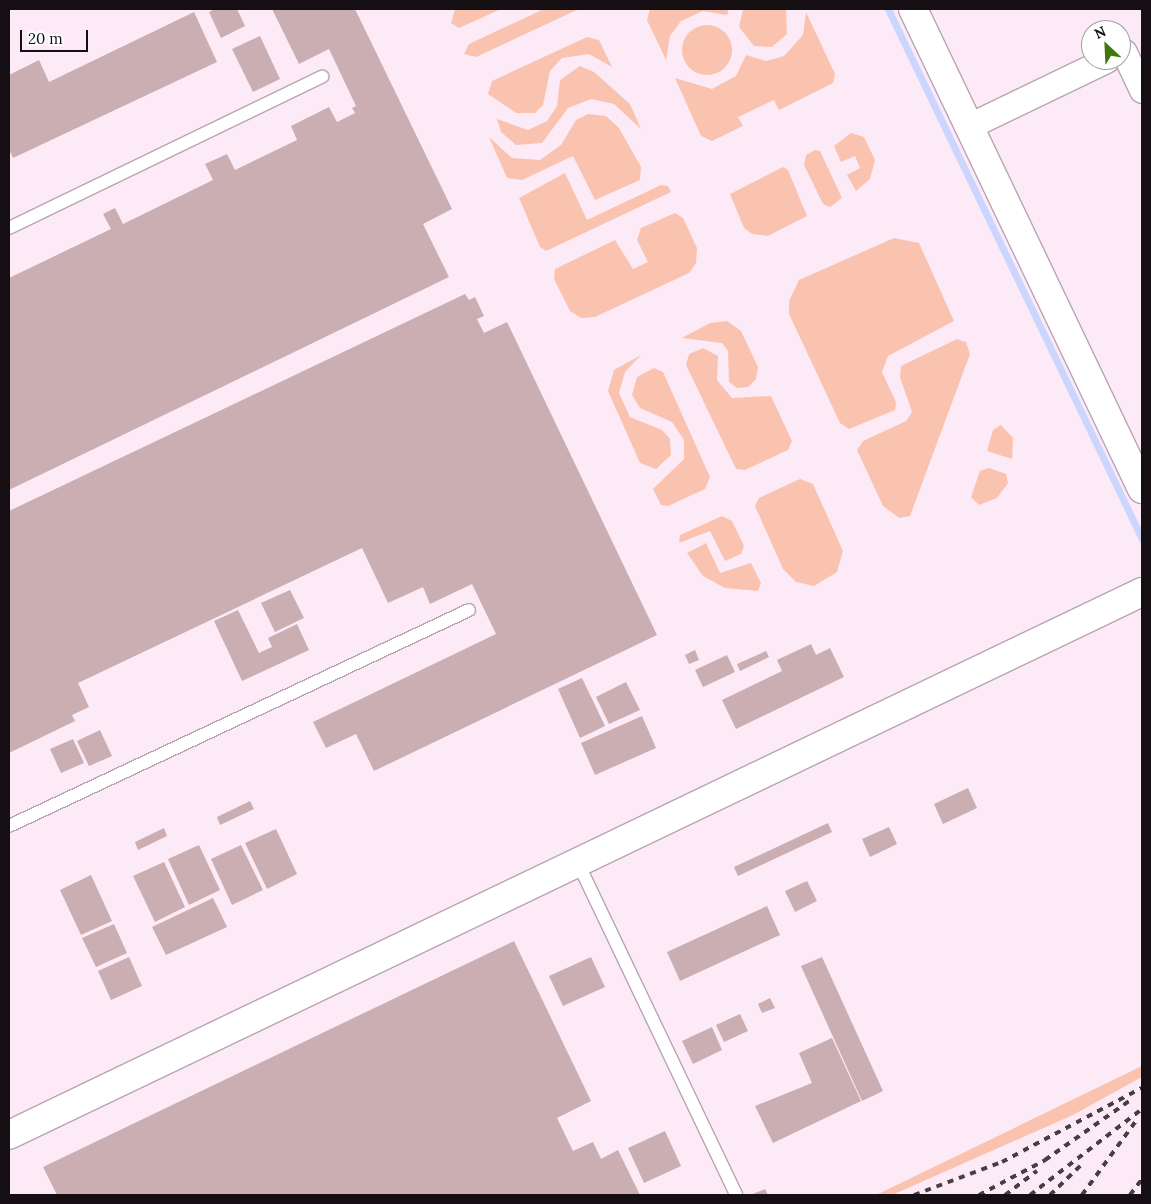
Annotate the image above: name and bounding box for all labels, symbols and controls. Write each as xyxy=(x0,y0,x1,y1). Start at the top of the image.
scale bar xyxy=(22,20,90,52)
north arrow xyxy=(1081,20,1131,70)
text: N xyxy=(1091,22,1109,43)
text: 20 m xyxy=(28,29,63,48)

